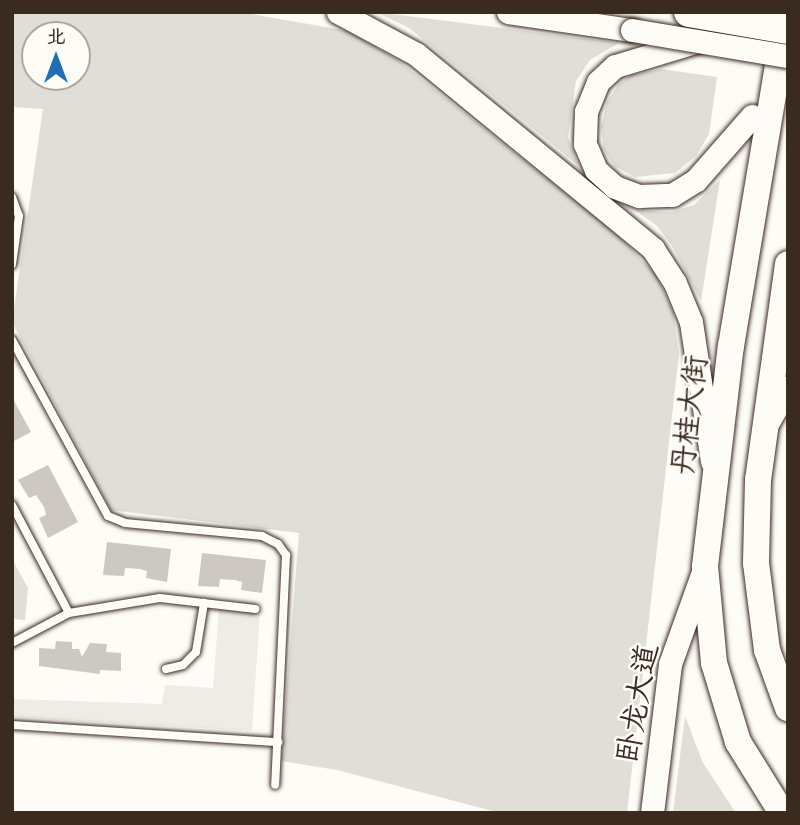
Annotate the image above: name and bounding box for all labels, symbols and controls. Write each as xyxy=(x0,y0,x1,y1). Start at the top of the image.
north arrow xyxy=(21,21,91,91)
text: 北 xyxy=(46,25,66,49)
street label: 丹桂大街 xyxy=(664,353,714,477)
street label: 卧龙大道 xyxy=(609,641,665,765)

